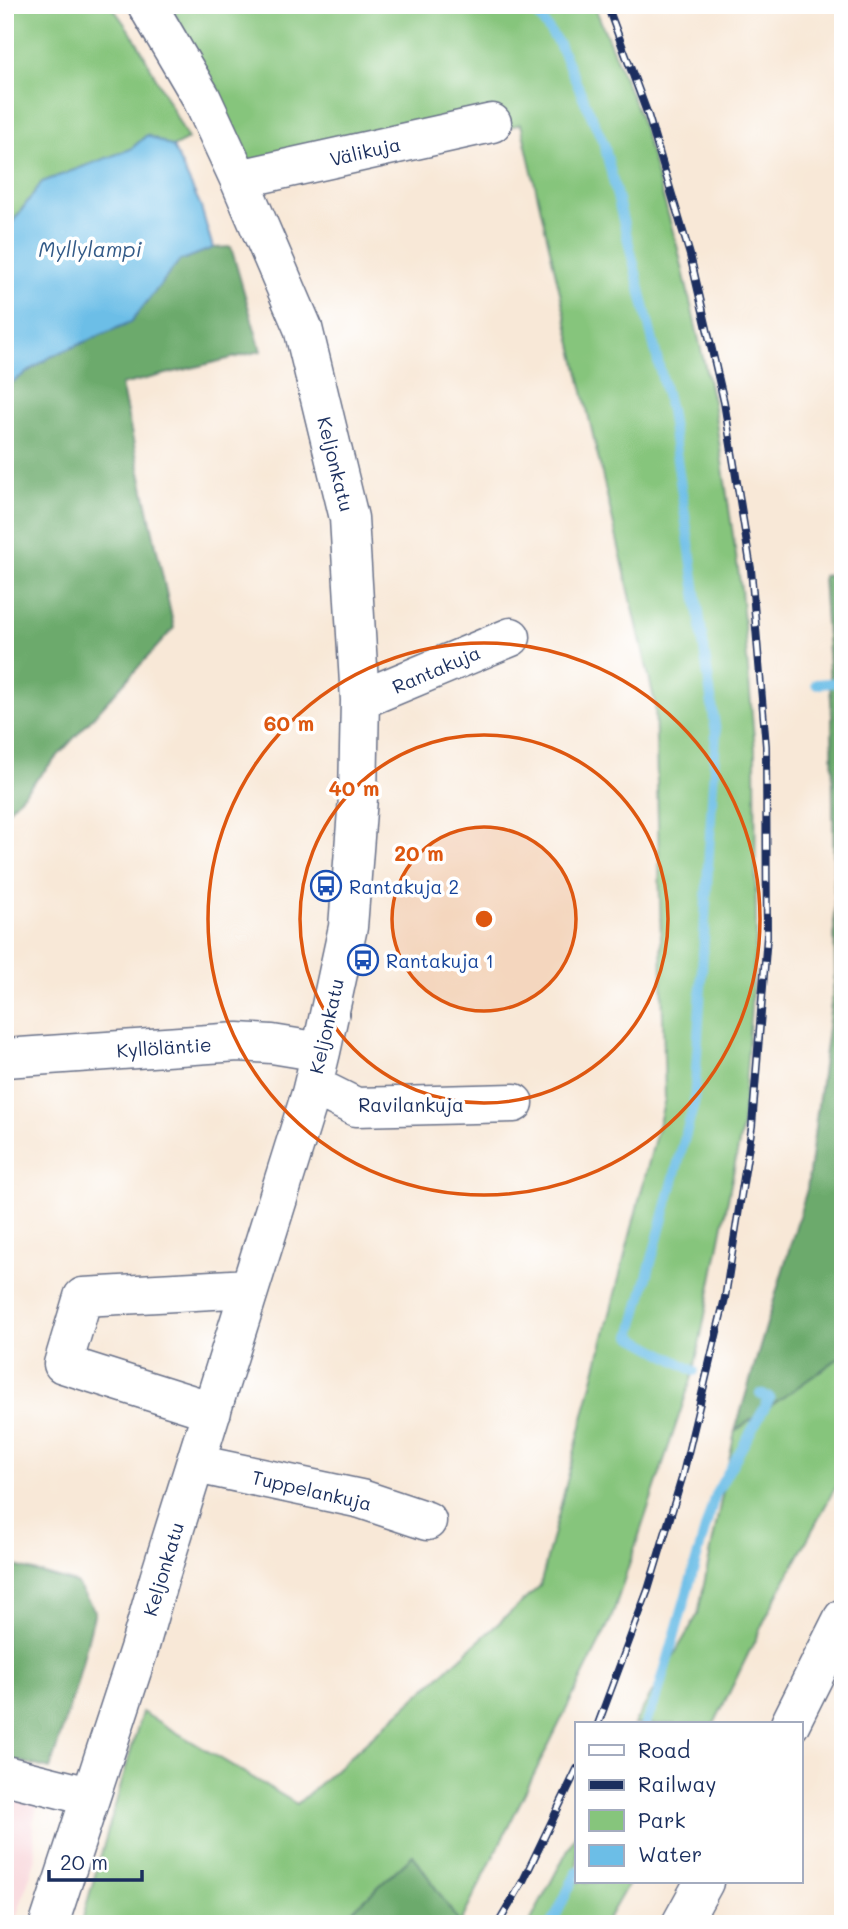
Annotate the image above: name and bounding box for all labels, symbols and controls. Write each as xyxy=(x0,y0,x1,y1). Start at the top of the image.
street label: Välikuja xyxy=(327,131,403,171)
water label: Myllylampi xyxy=(38,235,142,262)
street label: Keljonkatu xyxy=(312,414,360,514)
street label: Rantakuja xyxy=(388,639,484,699)
text: 60 m xyxy=(264,709,314,736)
text: 40 m xyxy=(328,774,380,801)
text: 20 m xyxy=(394,839,444,866)
bus stop icon: Rantakuja 2 xyxy=(309,869,343,903)
place label: Rantakuja 2 xyxy=(349,874,459,899)
centre of rings xyxy=(472,907,496,931)
bus stop icon: Rantakuja 1 xyxy=(346,943,380,977)
place label: Rantakuja 1 xyxy=(386,948,494,973)
street label: Keljonkatu xyxy=(303,976,349,1076)
street label: Kyllöläntie xyxy=(116,1031,212,1063)
street label: Ravilankuja xyxy=(358,1092,464,1117)
street label: Tuppelankuja xyxy=(250,1464,374,1516)
street label: Keljonkatu xyxy=(137,1519,189,1619)
legend xyxy=(575,1722,802,1884)
text: Road xyxy=(638,1736,690,1763)
text: Railway xyxy=(638,1770,717,1797)
text: Park xyxy=(638,1806,686,1833)
scale bar xyxy=(49,1838,142,1882)
text: Water xyxy=(638,1840,702,1867)
text: 20 m xyxy=(60,1848,108,1875)

